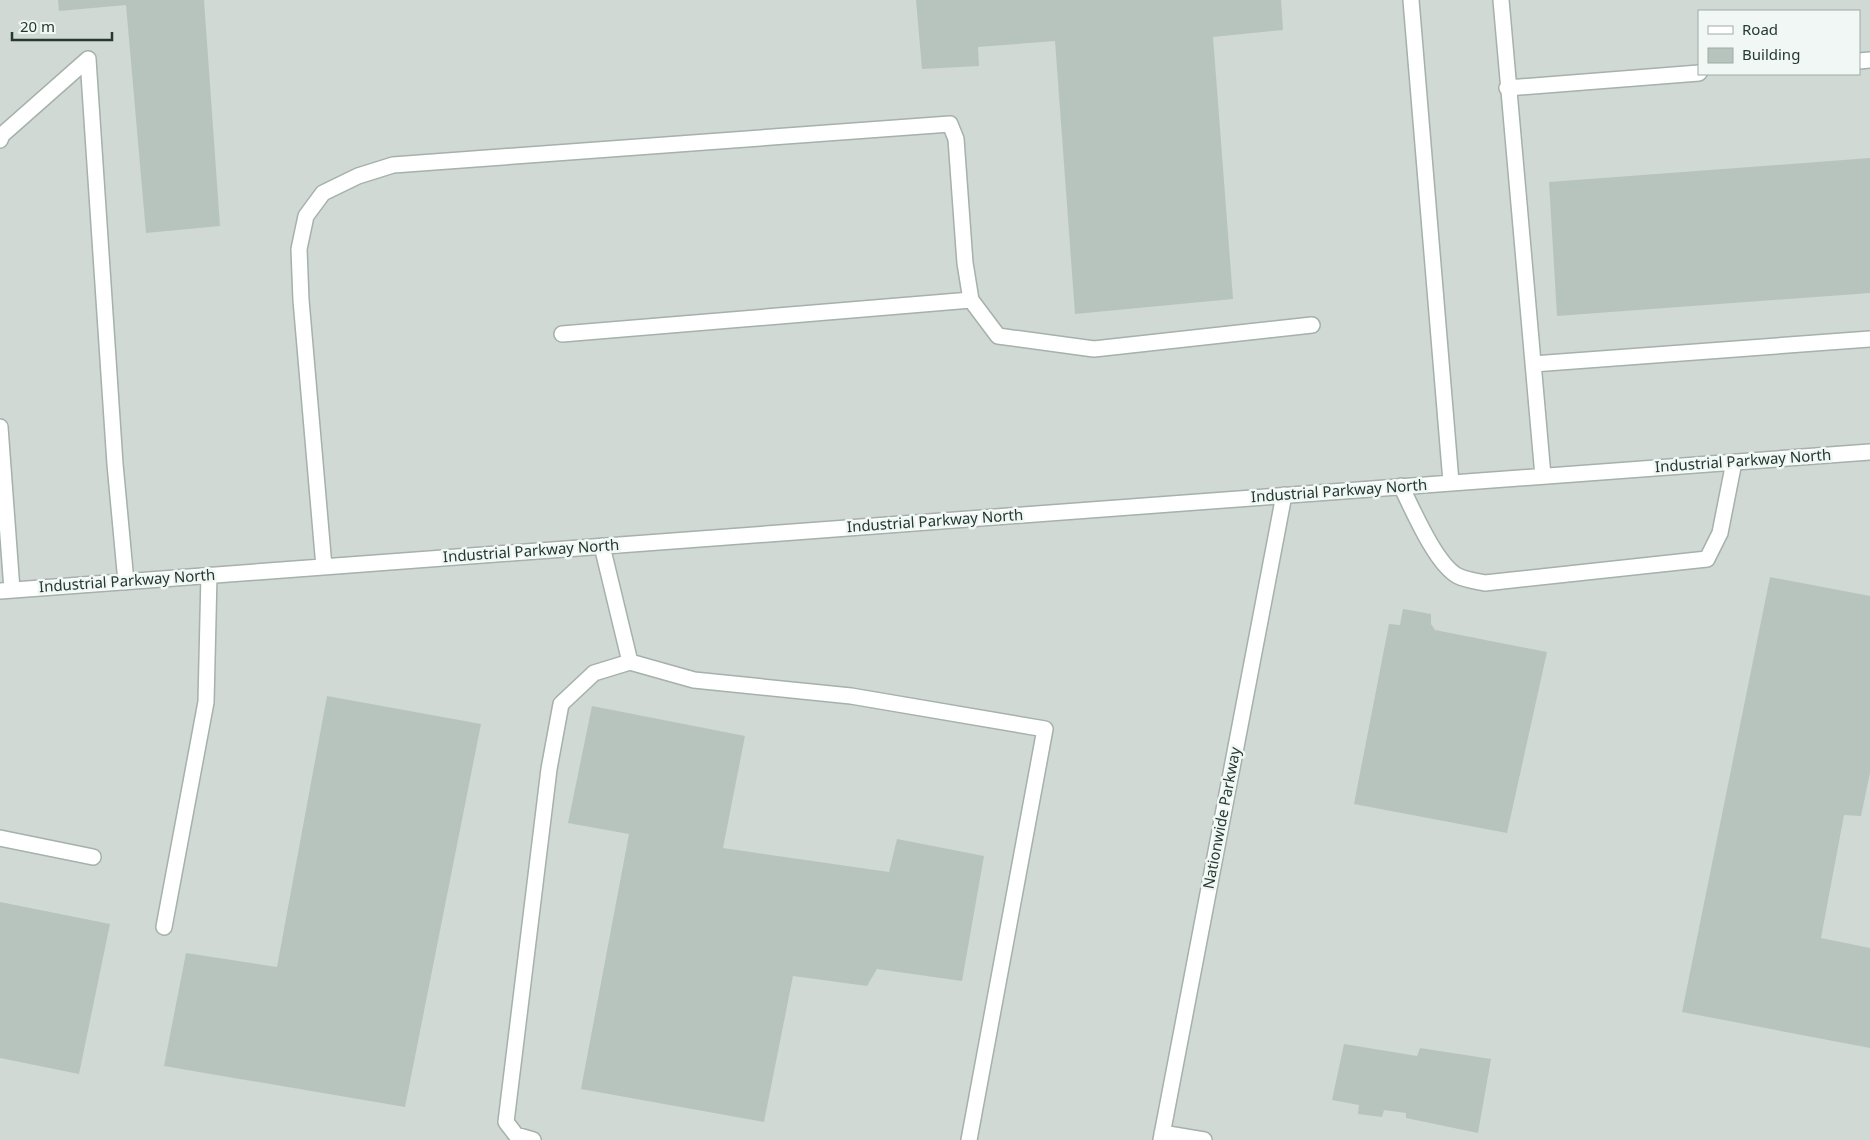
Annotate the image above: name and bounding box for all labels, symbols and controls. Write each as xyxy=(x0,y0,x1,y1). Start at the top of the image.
scale bar xyxy=(12,10,112,42)
legend xyxy=(1698,10,1860,75)
text: 20 m xyxy=(20,16,55,36)
text: Road xyxy=(1742,19,1778,39)
text: Building xyxy=(1742,44,1800,64)
street label: Industrial Parkway North xyxy=(1654,444,1832,476)
street label: Industrial Parkway North xyxy=(1250,474,1428,506)
street label: Industrial Parkway North xyxy=(846,504,1024,536)
street label: Industrial Parkway North xyxy=(442,534,620,566)
street label: Industrial Parkway North xyxy=(38,564,216,596)
street label: Nationwide Parkway xyxy=(1197,745,1245,891)

